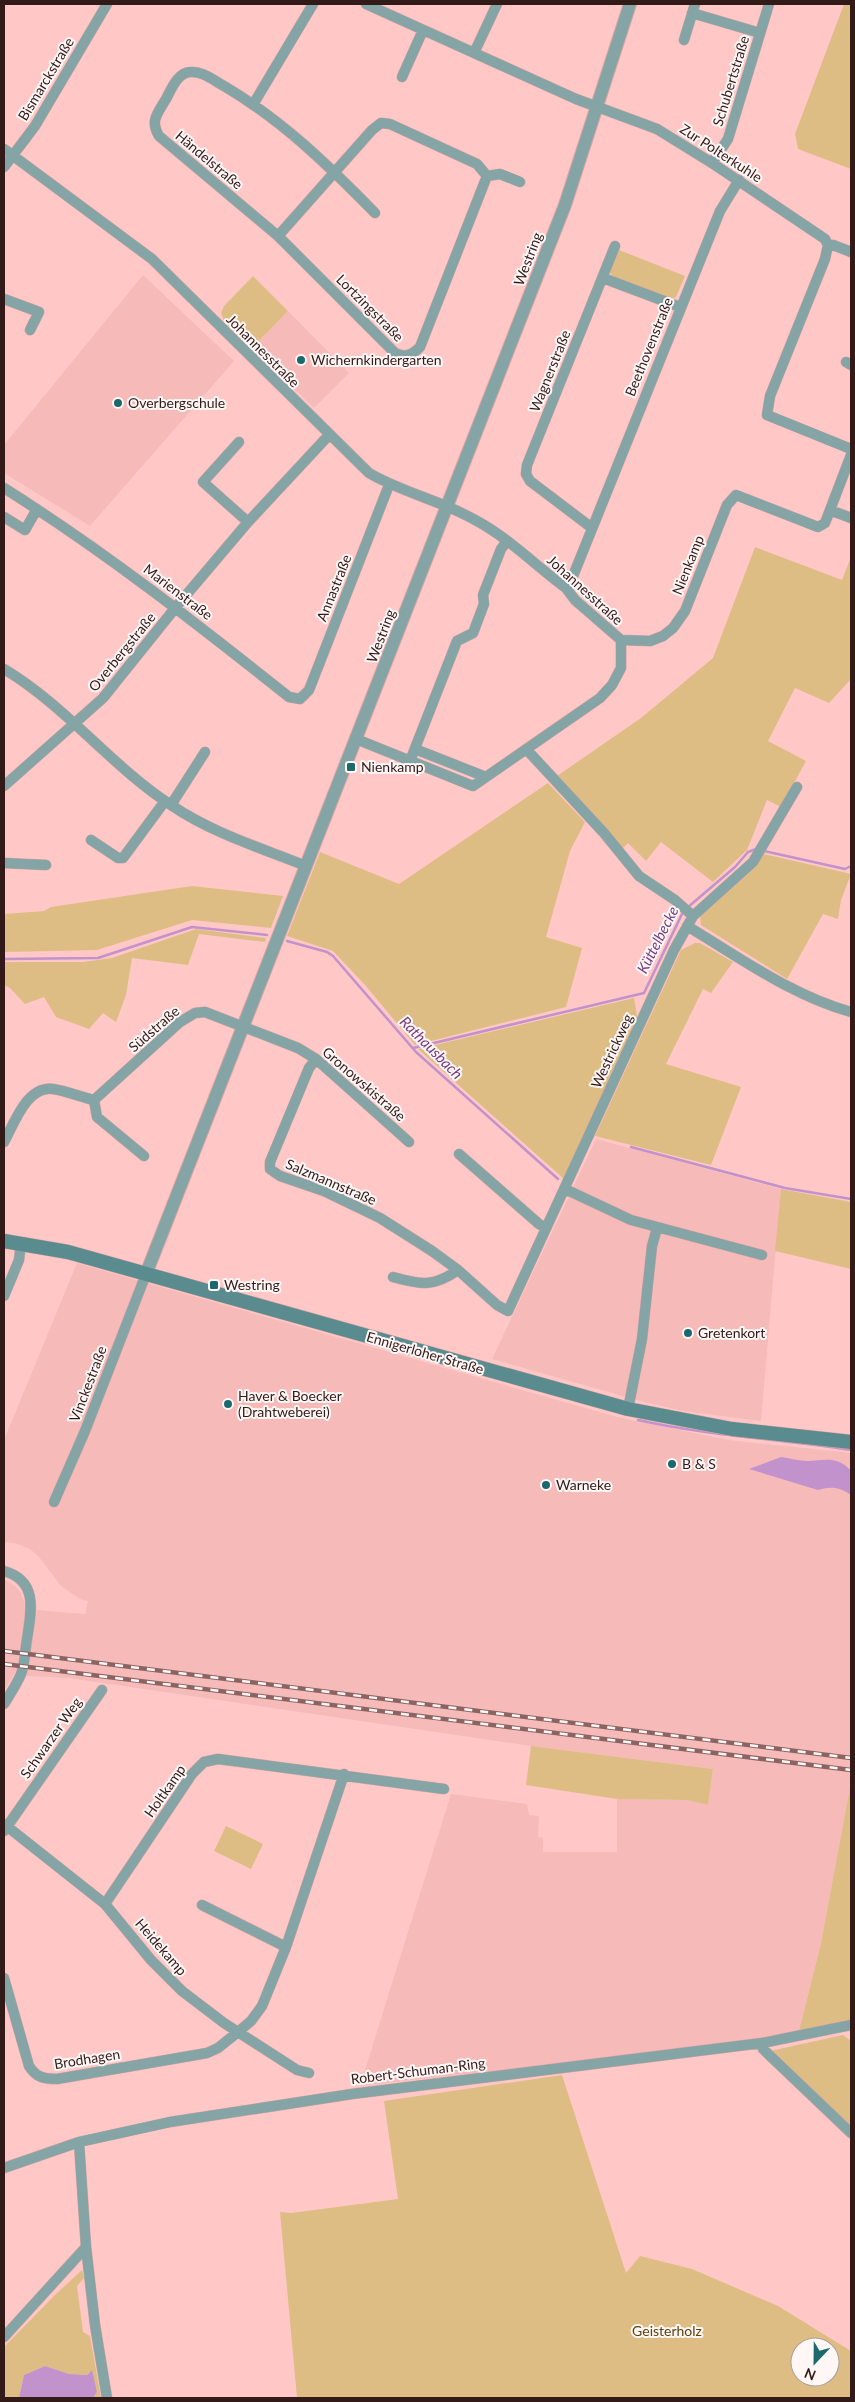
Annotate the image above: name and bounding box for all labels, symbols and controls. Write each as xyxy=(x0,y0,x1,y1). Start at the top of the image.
street label: Bismarckstraße xyxy=(14,34,77,123)
street label: Schubertstraße xyxy=(709,34,752,128)
street label: Zur Polterkuhle xyxy=(677,120,766,185)
street label: Händelstraße xyxy=(172,127,246,193)
street label: Westring xyxy=(510,230,545,288)
street label: Lortzingstraße xyxy=(333,271,407,345)
street label: Beethovenstraße xyxy=(621,295,676,399)
street label: Johannesstraße xyxy=(223,311,303,391)
street label: Wagnerstraße xyxy=(525,327,574,414)
place label: Wichernkindergarten xyxy=(311,351,442,368)
marker: Wichernkindergarten xyxy=(295,354,307,366)
place label: Overbergschule xyxy=(128,394,225,411)
marker: Overbergschule xyxy=(112,397,124,409)
street label: Nienkamp xyxy=(668,532,707,597)
street label: Johannesstraße xyxy=(544,551,627,628)
street label: Annastraße xyxy=(312,552,355,624)
street label: Marienstraße xyxy=(140,560,216,623)
street label: Westring xyxy=(363,607,398,665)
street label: Overbergstraße xyxy=(85,609,159,695)
place label: Nienkamp xyxy=(361,758,424,775)
marker: Nienkamp xyxy=(345,761,357,773)
water label: Küttelbecke xyxy=(633,903,682,976)
street label: Südstraße xyxy=(125,1002,183,1055)
street label: Westrickweg xyxy=(587,1011,636,1091)
water label: Rathausbach xyxy=(397,1012,467,1082)
street label: Gronowskistraße xyxy=(319,1043,409,1124)
street label: Salzmannstraße xyxy=(283,1155,379,1208)
place label: Westring xyxy=(224,1276,280,1293)
marker: Westring xyxy=(208,1279,220,1291)
place label: Gretenkort xyxy=(698,1324,765,1341)
marker: Gretenkort xyxy=(682,1327,694,1339)
street label: Ennigerloher Straße xyxy=(365,1328,486,1377)
street label: Vinckestraße xyxy=(65,1343,110,1424)
place label: Haver & Boecker (Drahtweberei) xyxy=(238,1387,342,1420)
marker: Haver & Boecker (Drahtweberei) xyxy=(222,1398,234,1410)
place label: B & S xyxy=(682,1455,716,1472)
marker: B & S xyxy=(666,1458,678,1470)
place label: Warneke xyxy=(556,1476,611,1493)
marker: Warneke xyxy=(540,1479,552,1491)
street label: Schwarzer Weg xyxy=(16,1694,85,1782)
street label: Holtkamp xyxy=(140,1761,189,1820)
street label: Heidekamp xyxy=(132,1915,191,1979)
street label: Brodhagen xyxy=(53,2045,121,2072)
street label: Robert-Schuman-Ring xyxy=(350,2054,486,2087)
park label: Geisterholz xyxy=(632,2322,702,2339)
north arrow xyxy=(790,2337,840,2387)
text: N xyxy=(802,2365,818,2384)

